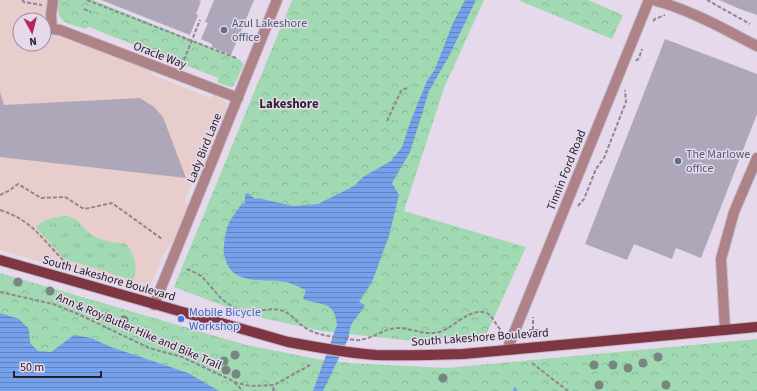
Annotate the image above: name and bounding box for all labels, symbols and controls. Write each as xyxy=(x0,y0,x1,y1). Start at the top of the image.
north arrow xyxy=(12,12,52,52)
place label: Azul Lakeshore office xyxy=(232,15,307,46)
marker: Azul Lakeshore office xyxy=(219,25,229,35)
text: N xyxy=(29,34,38,49)
street label: Oracle Way xyxy=(131,38,189,74)
district label: Lakeshore xyxy=(259,95,319,113)
street label: Lady Bird Lane xyxy=(183,111,226,186)
street label: Tinnin Ford Road xyxy=(543,127,590,213)
place label: The Marlowe office xyxy=(686,146,750,177)
marker: The Marlowe office xyxy=(673,156,683,166)
street label: South Lakeshore Boulevard xyxy=(40,251,177,306)
street label: Ann & Roy Butler Hike and Bike Trail xyxy=(53,289,224,374)
place label: Mobile Bicycle Workshop xyxy=(189,304,261,335)
marker: Mobile Bicycle Workshop xyxy=(176,314,186,324)
street label: South Lakeshore Boulevard xyxy=(411,324,549,351)
scale bar xyxy=(14,353,101,379)
text: 50 m xyxy=(20,359,44,376)

